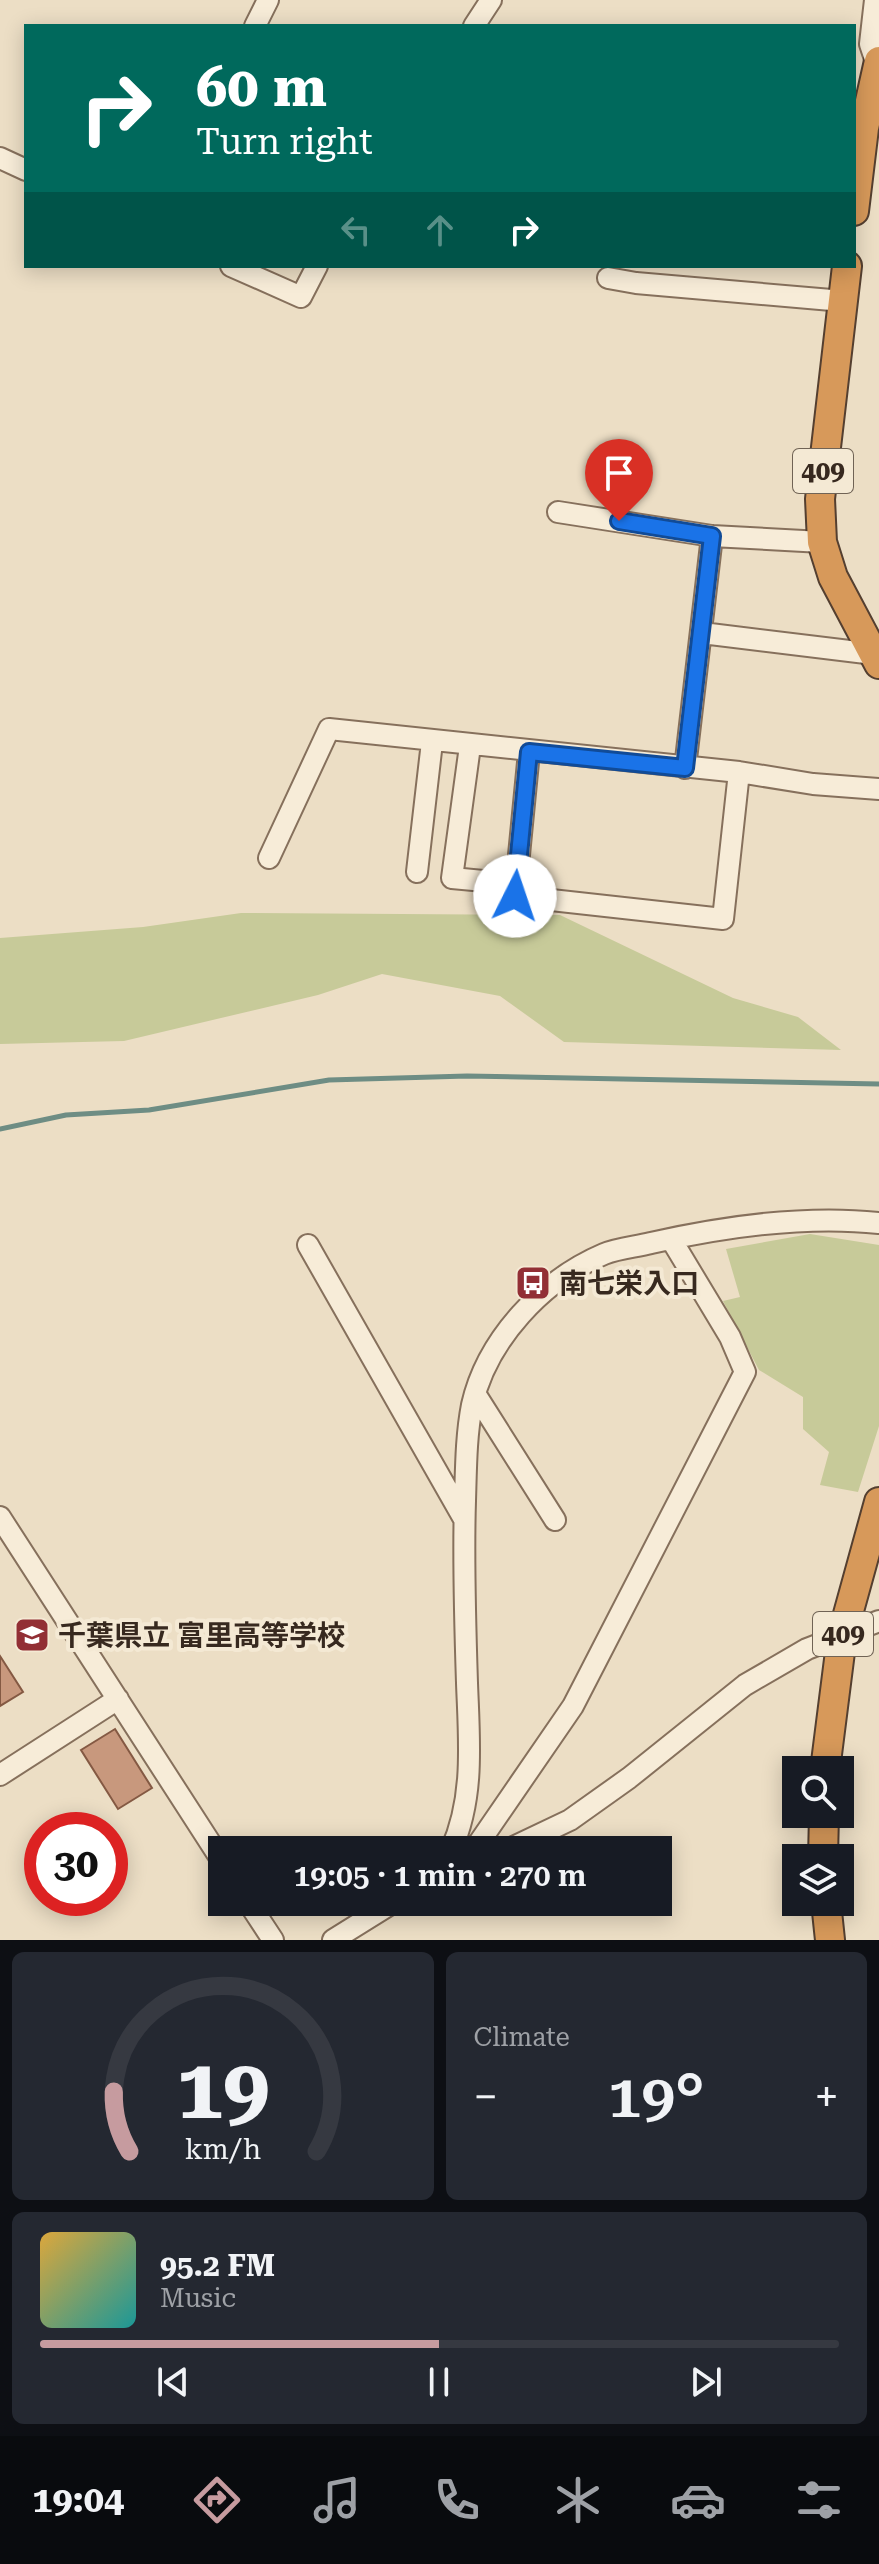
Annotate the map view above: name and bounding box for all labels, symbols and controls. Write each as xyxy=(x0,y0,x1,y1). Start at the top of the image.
text: 60 m xyxy=(196,54,327,120)
icon: right xyxy=(64,56,168,160)
text: Turn right xyxy=(196,121,373,163)
icon: left xyxy=(334,208,378,252)
icon: ahead xyxy=(418,208,462,252)
icon: right xyxy=(502,208,546,252)
pin xyxy=(585,439,653,521)
road number: 409 xyxy=(793,449,853,493)
icon: arrive xyxy=(597,451,641,495)
position arrow xyxy=(473,854,557,938)
bus stop icon: 南七栄入口 xyxy=(514,1264,552,1302)
place label: 南七栄入口 xyxy=(559,1267,699,1300)
road number: 409 xyxy=(813,1612,873,1656)
school or university icon: 千葉県立 富里高等学校 xyxy=(13,1616,51,1654)
place label: 千葉県立 富里高等学校 xyxy=(58,1619,345,1652)
map controls xyxy=(782,1756,854,1916)
button: search xyxy=(782,1756,854,1828)
speed limit sign: 30 xyxy=(24,1812,128,1916)
button: layers xyxy=(782,1844,854,1916)
text: 19:05 · 1 min · 270 m xyxy=(294,1858,586,1893)
text: Climate xyxy=(474,2022,570,2052)
text: 19 xyxy=(176,2041,269,2138)
text: 19° xyxy=(608,2061,705,2132)
text: − xyxy=(474,2071,498,2123)
text: + xyxy=(814,2071,839,2123)
text: km/h xyxy=(184,2132,261,2166)
text: 95.2 FM xyxy=(160,2248,275,2283)
text: Music xyxy=(160,2283,236,2313)
icon: previous xyxy=(151,2360,195,2404)
icon: pause xyxy=(417,2360,461,2404)
icon: next xyxy=(684,2360,728,2404)
icon: directions xyxy=(189,2472,245,2528)
icon: music xyxy=(309,2472,365,2528)
icon: phone xyxy=(429,2472,485,2528)
icon: climate xyxy=(550,2472,606,2528)
icon: car xyxy=(670,2472,726,2528)
icon: filters xyxy=(791,2472,847,2528)
text: 19:04 xyxy=(32,2479,124,2521)

